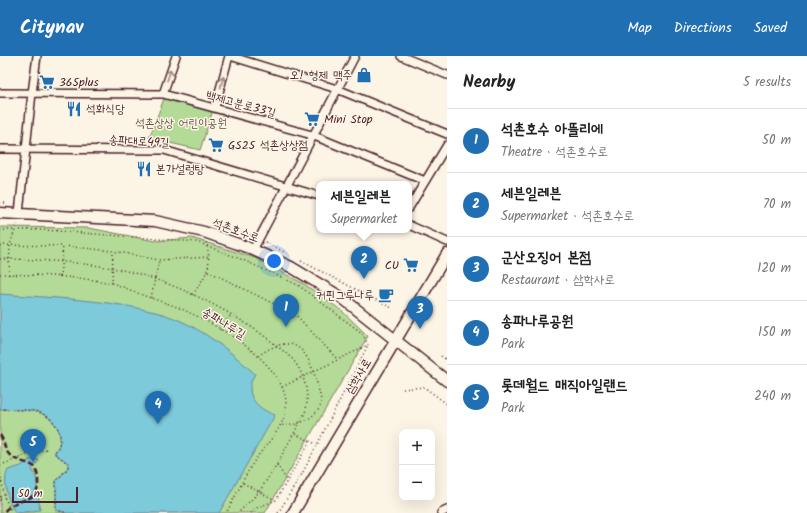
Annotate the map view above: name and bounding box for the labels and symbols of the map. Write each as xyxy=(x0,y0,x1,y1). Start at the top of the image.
place label: 오! 형제 맥주 xyxy=(290,66,352,85)
shop icon: 오! 형제 맥주 xyxy=(355,66,373,84)
one-way arrow xyxy=(166,70,174,82)
supermarket icon: 365plus xyxy=(38,73,56,91)
place label: 365plus xyxy=(59,73,99,92)
one-way arrow xyxy=(219,75,226,88)
street label: 백제고분로33길 xyxy=(204,86,278,123)
restaurant icon: 석화식당 xyxy=(65,100,83,118)
place label: 석화식당 xyxy=(86,100,125,119)
supermarket icon: Mini Stop xyxy=(303,110,321,128)
place label: Mini Stop xyxy=(324,110,373,129)
park label: 석촌상상 어린이공원 xyxy=(135,114,227,133)
street label: 송파대로49길 xyxy=(108,130,170,153)
supermarket icon: GS25 석촌상상점 xyxy=(207,136,225,154)
place label: GS25 석촌상상점 xyxy=(228,136,308,155)
restaurant icon: 본가설렁탕 xyxy=(135,160,153,178)
place label: 본가설렁탕 xyxy=(156,160,205,179)
street label: 석촌호수로 xyxy=(210,213,262,248)
pin: 2 xyxy=(351,246,377,279)
your location xyxy=(264,251,284,271)
place label: CU xyxy=(385,256,399,275)
supermarket icon: CU xyxy=(402,256,420,274)
place label: 커핀그루나루 xyxy=(316,286,374,305)
cafe icon: 커핀그루나루 xyxy=(377,286,395,304)
pin: 1 xyxy=(273,294,299,327)
pin: 3 xyxy=(407,296,433,329)
street label: 송파나루길 xyxy=(198,303,250,344)
street label: 삼학사로 xyxy=(340,355,377,398)
pin: 4 xyxy=(145,391,171,424)
pin: 5 xyxy=(20,429,46,462)
scale bar xyxy=(12,485,78,504)

